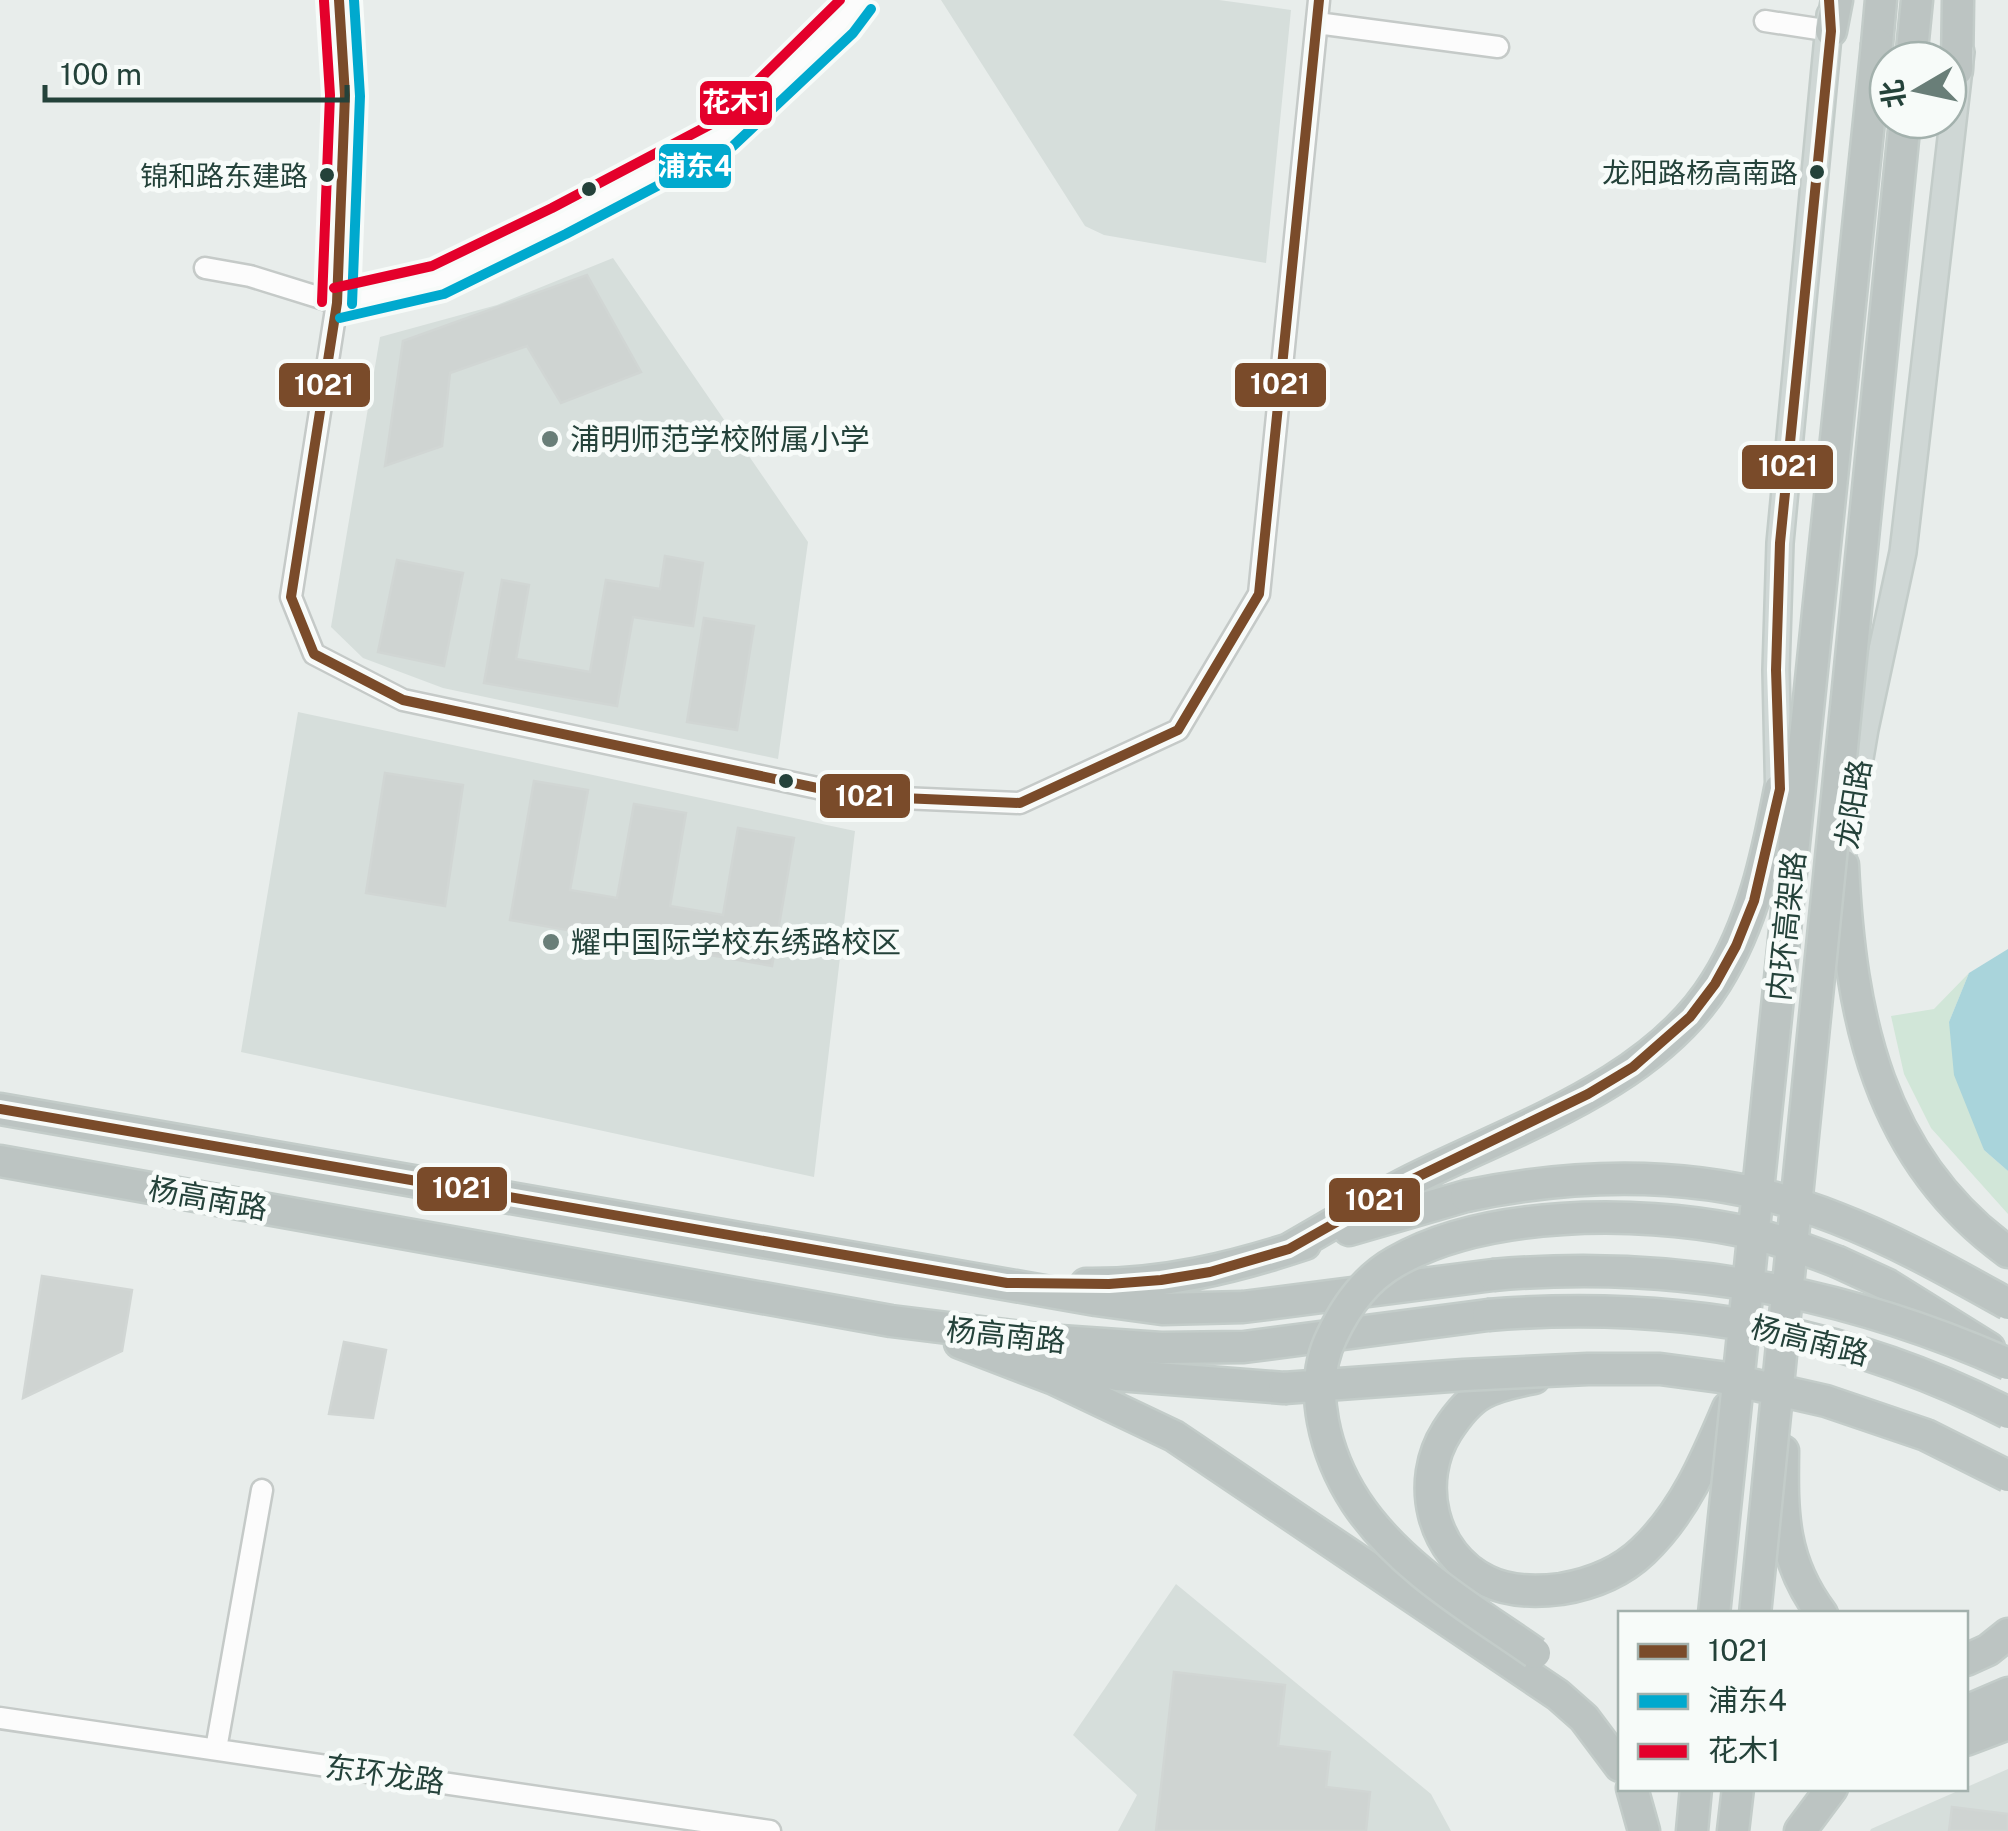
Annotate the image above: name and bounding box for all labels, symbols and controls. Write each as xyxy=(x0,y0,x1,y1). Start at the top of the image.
scale bar xyxy=(45,40,348,102)
north arrow xyxy=(1868,40,1968,140)
text: 100 m xyxy=(60,56,142,92)
text: 北 xyxy=(1874,78,1911,110)
line badge: 花木1 xyxy=(698,79,774,127)
text: 花木1 xyxy=(702,85,770,118)
line badge: 浦东4 xyxy=(657,142,733,190)
text: 浦东4 xyxy=(658,149,732,182)
place label: 龙阳路杨高南路 xyxy=(1602,156,1798,189)
place label: 锦和路东建路 xyxy=(140,159,308,192)
marker: 龙阳路杨高南路 xyxy=(1807,162,1827,182)
marker: 锦和路东建路 xyxy=(317,165,337,185)
unlabelled marker xyxy=(579,179,599,199)
line badge: 1021 xyxy=(277,361,372,409)
line badge: 1021 xyxy=(1233,361,1328,409)
text: 1021 xyxy=(1250,367,1310,400)
text: 1021 xyxy=(294,368,354,401)
place label: 浦明师范学校附属小学 xyxy=(570,421,870,457)
marker: 浦明师范学校附属小学 xyxy=(539,428,561,450)
line badge: 1021 xyxy=(1740,443,1835,491)
text: 1021 xyxy=(1758,449,1818,482)
street label: 龙阳路 xyxy=(1828,757,1878,851)
unlabelled marker xyxy=(776,771,796,791)
line badge: 1021 xyxy=(818,772,912,820)
text: 1021 xyxy=(835,779,895,812)
street label: 内环高架路 xyxy=(1760,850,1812,1002)
place label: 耀中国际学校东绣路校区 xyxy=(571,924,901,960)
marker: 耀中国际学校东绣路校区 xyxy=(540,931,562,953)
line badge: 1021 xyxy=(415,1165,509,1213)
street label: 杨高南路 xyxy=(146,1170,270,1226)
text: 1021 xyxy=(432,1171,492,1204)
line badge: 1021 xyxy=(1327,1176,1422,1224)
text: 1021 xyxy=(1345,1183,1405,1216)
street label: 杨高南路 xyxy=(1747,1308,1873,1372)
street label: 杨高南路 xyxy=(944,1311,1068,1359)
legend xyxy=(1618,1611,1968,1791)
text: 1021 xyxy=(1708,1632,1769,1668)
text: 浦东4 xyxy=(1708,1682,1787,1718)
text: 花木1 xyxy=(1708,1732,1780,1768)
street label: 东环龙路 xyxy=(323,1748,447,1800)

